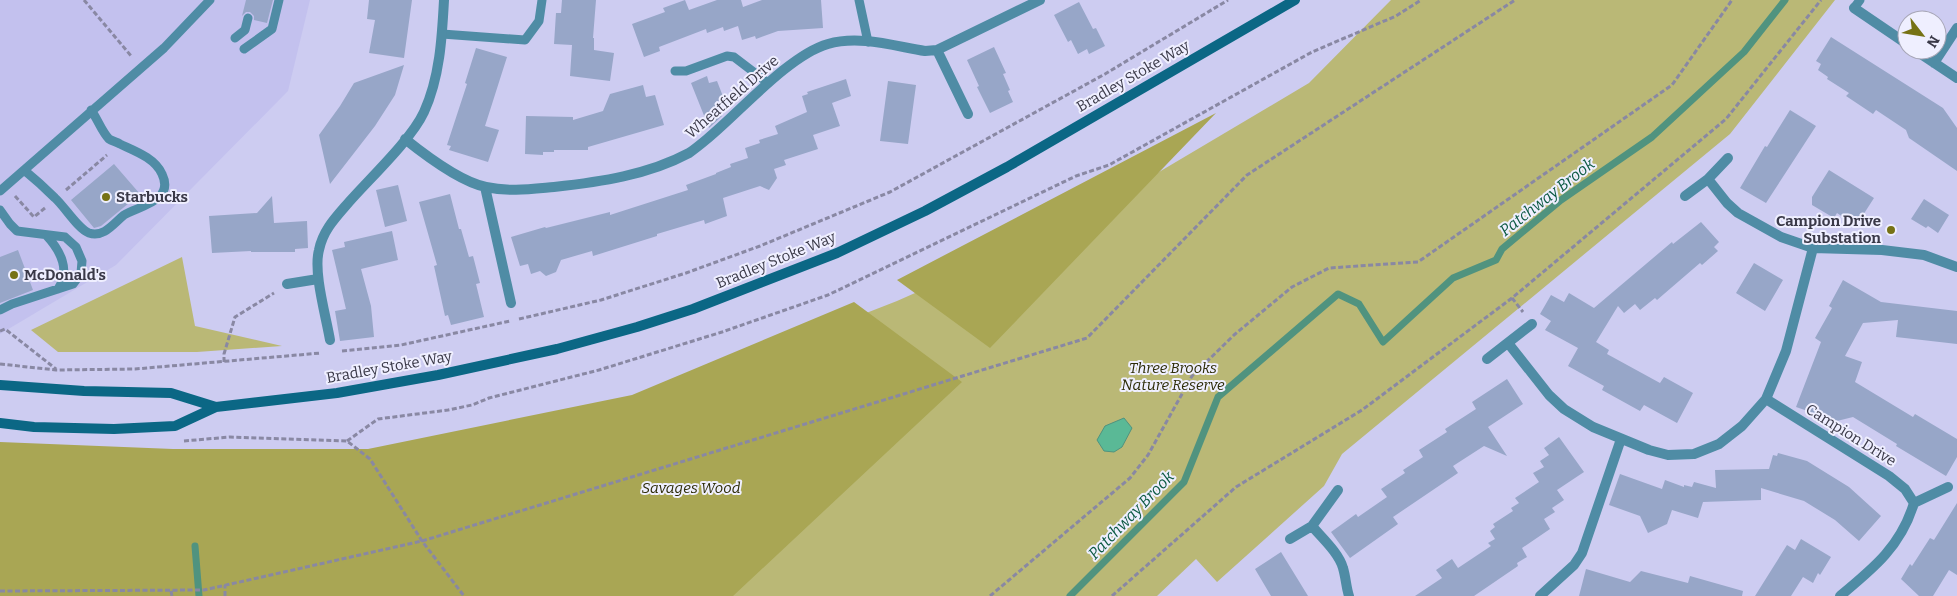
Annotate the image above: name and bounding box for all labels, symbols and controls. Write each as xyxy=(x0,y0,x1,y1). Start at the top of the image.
north arrow xyxy=(1897,10,1947,60)
text: N xyxy=(1923,32,1943,51)
street label: Bradley Stoke Way xyxy=(1073,36,1193,116)
street label: Wheatfield Drive xyxy=(682,52,782,142)
water label: Patchway Brook xyxy=(1496,154,1598,240)
place label: Starbucks xyxy=(116,188,188,206)
marker: Starbucks xyxy=(100,191,112,203)
place label: Campion Drive Substation xyxy=(1776,212,1881,247)
marker: Campion Drive Substation xyxy=(1885,224,1897,236)
street label: Bradley Stoke Way xyxy=(714,228,838,292)
place label: McDonald's xyxy=(24,266,106,284)
marker: McDonald's xyxy=(8,269,20,281)
street label: Bradley Stoke Way xyxy=(325,347,453,387)
park label: Three Brooks Nature Reserve xyxy=(1121,359,1225,394)
street label: Campion Drive xyxy=(1802,400,1900,470)
water label: Patchway Brook xyxy=(1084,467,1178,563)
park label: Savages Wood xyxy=(642,479,741,497)

